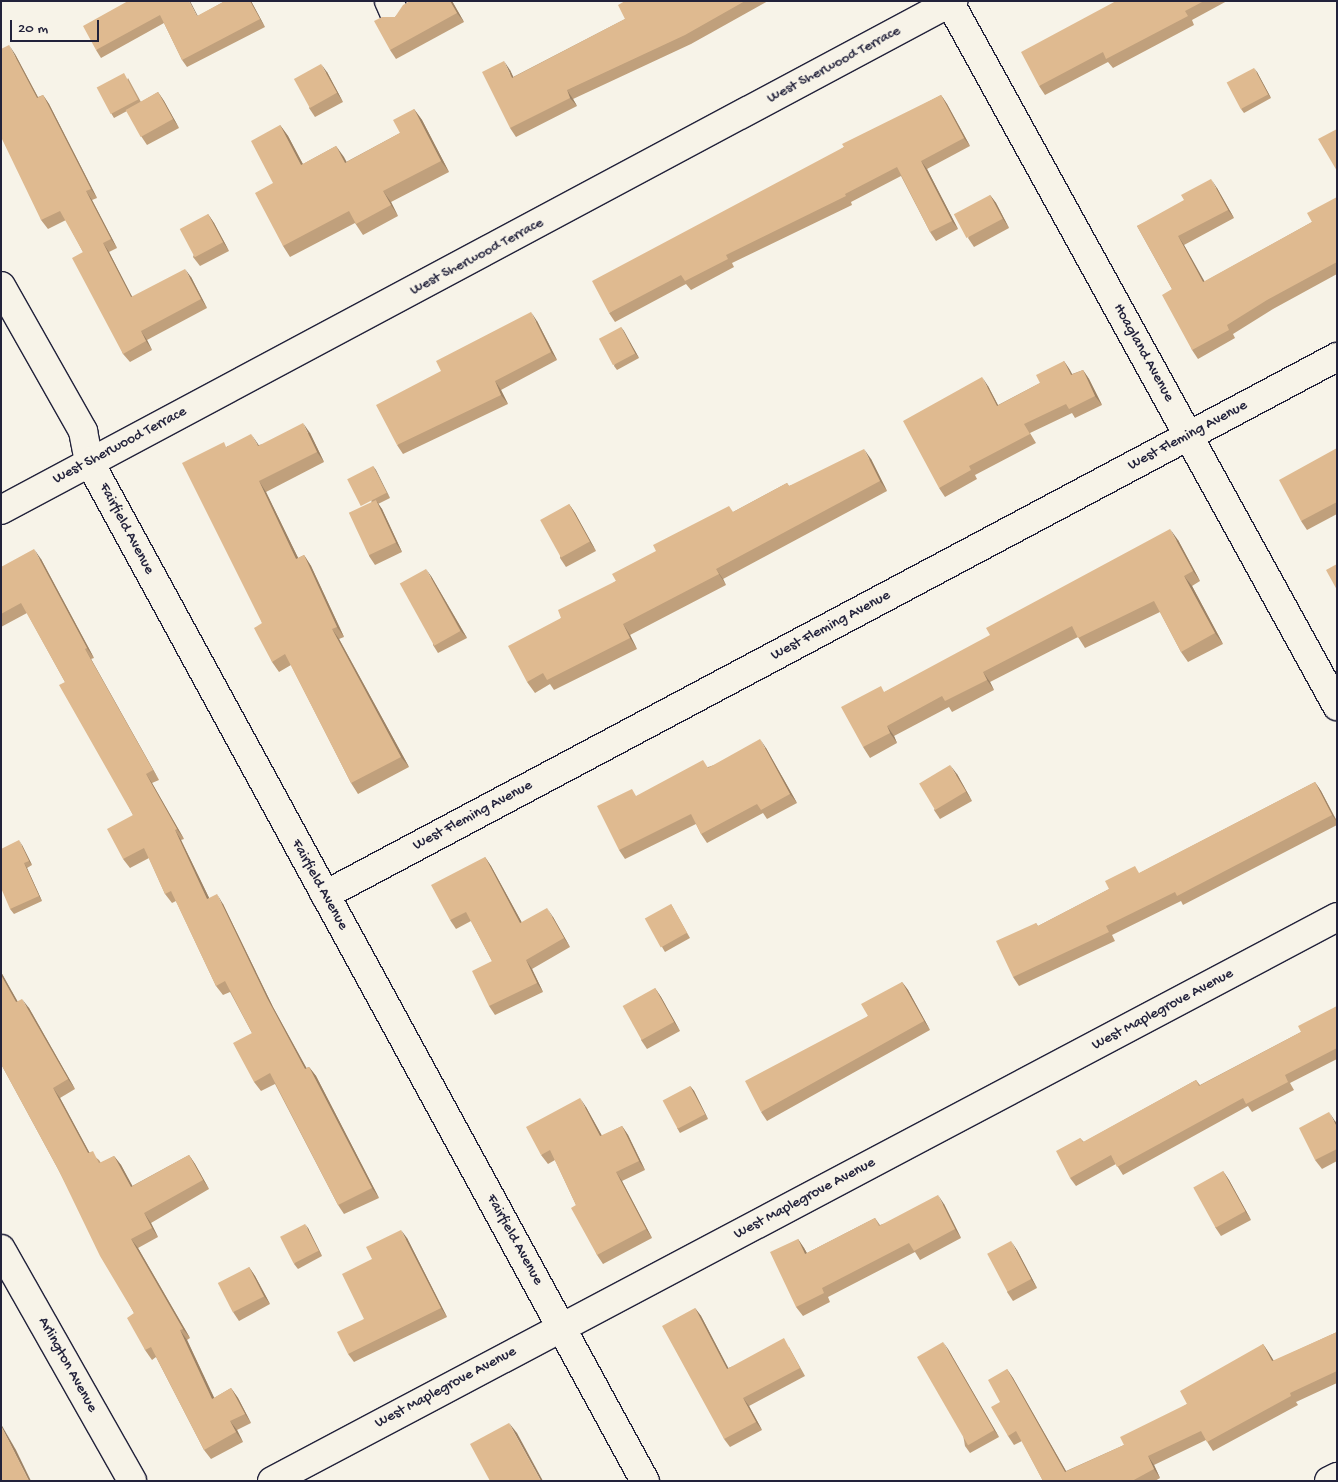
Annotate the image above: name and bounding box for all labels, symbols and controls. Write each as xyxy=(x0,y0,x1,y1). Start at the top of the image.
scale bar xyxy=(12,10,101,42)
text: 20 m xyxy=(18,20,48,38)
street label: West Sherwood Terrace xyxy=(764,22,904,108)
street label: West Sherwood Terrace xyxy=(407,214,547,300)
street label: Hoagland Avenue xyxy=(1109,301,1177,405)
street label: West Fleming Avenue xyxy=(1125,397,1251,475)
street label: West Sherwood Terrace xyxy=(50,403,190,489)
street label: Fairfield Avenue xyxy=(94,480,158,578)
street label: West Fleming Avenue xyxy=(768,587,894,665)
street label: West Fleming Avenue xyxy=(410,777,536,855)
street label: Fairfield Avenue xyxy=(287,837,351,933)
street label: West Maplegrove Avenue xyxy=(1089,965,1237,1055)
street label: West Maplegrove Avenue xyxy=(731,1154,879,1244)
street label: Fairfield Avenue xyxy=(482,1192,546,1288)
street label: Arlington Avenue xyxy=(33,1314,101,1416)
street label: West Maplegrove Avenue xyxy=(372,1343,520,1433)

